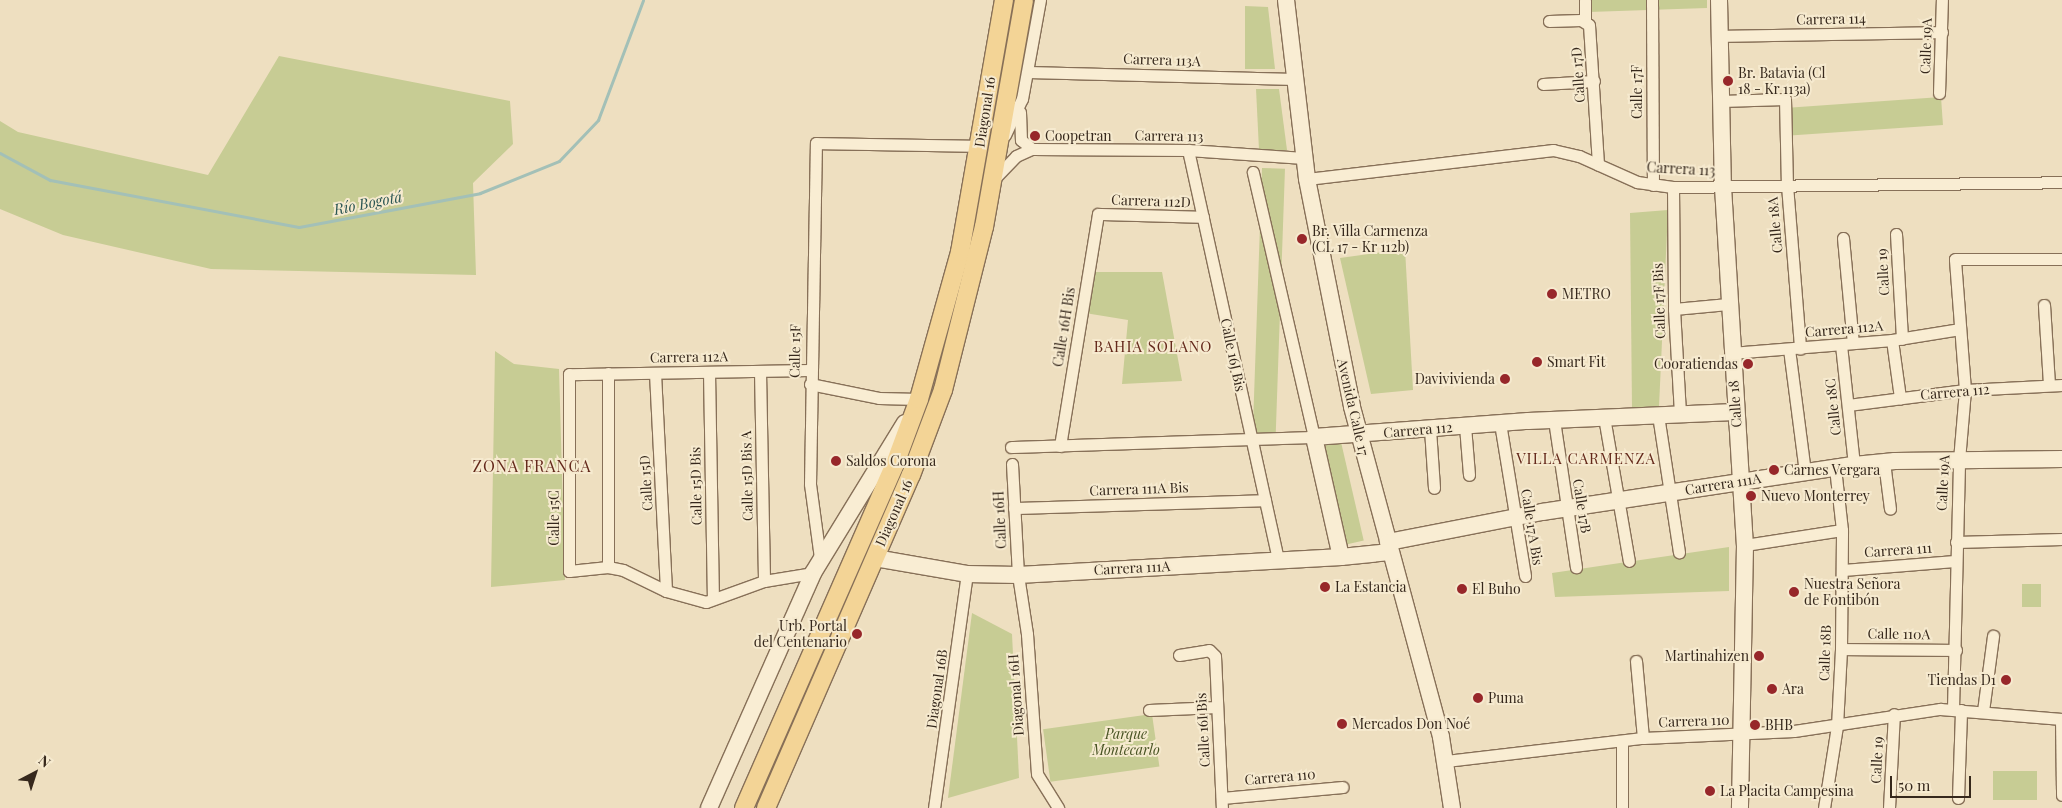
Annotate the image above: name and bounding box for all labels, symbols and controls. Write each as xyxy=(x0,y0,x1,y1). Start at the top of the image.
street label: Carrera 114 xyxy=(1796,10,1866,28)
street label: Calle 19A xyxy=(1917,18,1935,74)
street label: Calle 17D xyxy=(1568,46,1588,104)
street label: Carrera 113A xyxy=(1123,50,1201,70)
street label: Calle 17F xyxy=(1629,65,1645,119)
place label: Br. Batavia (Cl 18 - Kr 113a) xyxy=(1738,65,1826,98)
street label: Diagonal 16 xyxy=(971,75,999,149)
marker: Br. Batavia (Cl 18 - Kr 113a) xyxy=(1722,75,1734,87)
street label: Carrera 113 xyxy=(1134,127,1204,145)
place label: Coopetran xyxy=(1045,128,1112,144)
marker: Coopetran xyxy=(1029,130,1041,142)
street label: Carrera 113 xyxy=(1646,159,1716,179)
water label: Río Bogotá xyxy=(332,188,404,218)
street label: Carrera 112D xyxy=(1111,191,1191,211)
street label: Calle 18A xyxy=(1764,196,1786,254)
place label: Br. Villa Carmenza (CL 17 - Kr 112b) xyxy=(1312,223,1429,256)
marker: Br. Villa Carmenza (CL 17 - Kr 112b) xyxy=(1296,233,1308,245)
street label: Calle 19 xyxy=(1873,248,1893,296)
street label: Calle 17F Bis xyxy=(1649,263,1669,339)
street label: Calle 16H Bis xyxy=(1049,286,1079,368)
place label: METRO xyxy=(1562,286,1611,302)
marker: METRO xyxy=(1546,288,1558,300)
street label: Calle 16J Bis xyxy=(1217,317,1249,393)
street label: Carrera 112A xyxy=(1804,317,1884,341)
street label: Calle 15F xyxy=(786,324,804,378)
district label: BAHIA SOLANO xyxy=(1092,338,1214,356)
street label: Carrera 112A xyxy=(650,348,728,366)
place label: Smart Fit xyxy=(1547,354,1606,370)
marker: Smart Fit xyxy=(1531,356,1543,368)
place label: Cooratiendas xyxy=(1654,356,1738,372)
street label: Avenida Calle 17 xyxy=(1334,357,1372,457)
marker: Cooratiendas xyxy=(1742,358,1754,370)
place label: Davivivienda xyxy=(1415,371,1495,387)
marker: Davivivienda xyxy=(1499,373,1511,385)
street label: Calle 18C xyxy=(1822,378,1844,436)
street label: Calle 18 xyxy=(1725,380,1745,428)
street label: Carrera 112 xyxy=(1920,381,1990,403)
street label: Carrera 112 xyxy=(1383,419,1453,441)
street label: Calle 15D Bis A xyxy=(738,430,756,522)
street label: Calle 15D Bis xyxy=(687,447,705,525)
district label: VILLA CARMENZA xyxy=(1514,450,1658,468)
place label: Saldos Corona xyxy=(846,453,936,469)
street label: Calle 15D xyxy=(636,455,656,511)
marker: Saldos Corona xyxy=(830,455,842,467)
street label: Calle 19A xyxy=(1933,455,1953,511)
district label: ZONA FRANCA xyxy=(471,456,593,476)
place label: Carnes Vergara xyxy=(1784,462,1881,478)
marker: Carnes Vergara xyxy=(1768,464,1780,476)
street label: Carrera 111A xyxy=(1684,470,1762,498)
street label: Diagonal 16 xyxy=(872,477,916,549)
street label: Calle 17B xyxy=(1569,478,1595,534)
street label: Carrera 111A Bis xyxy=(1089,479,1189,499)
street label: Calle 17A Bis xyxy=(1518,488,1546,566)
place label: Nuevo Monterrey xyxy=(1761,488,1870,504)
street label: Calle 15C xyxy=(546,490,562,546)
marker: Nuevo Monterrey xyxy=(1745,490,1757,502)
street label: Calle 16H xyxy=(990,491,1010,549)
street label: Carrera 111 xyxy=(1863,539,1933,561)
street label: Carrera 111A xyxy=(1093,558,1171,578)
place label: Nuestra Señora de Fontibón xyxy=(1804,576,1901,608)
place label: La Estancia xyxy=(1335,579,1407,595)
marker: La Estancia xyxy=(1319,581,1331,593)
place label: El Buho xyxy=(1472,581,1521,597)
marker: El Buho xyxy=(1456,583,1468,595)
marker: Nuestra Señora de Fontibón xyxy=(1788,586,1800,598)
place label: Urb. Portal del Centenario xyxy=(754,618,847,650)
street label: Calle 18B xyxy=(1816,625,1834,681)
street label: Calle 110A xyxy=(1868,625,1930,643)
marker: Urb. Portal del Centenario xyxy=(851,628,863,640)
street label: Diagonal 16B xyxy=(923,648,951,730)
place label: Martinahizen xyxy=(1665,648,1749,664)
marker: Martinahizen xyxy=(1753,650,1765,662)
street label: Diagonal 16H xyxy=(1005,654,1027,736)
place label: Tiendas D1 xyxy=(1928,672,1996,688)
marker: Tiendas D1 xyxy=(2000,674,2012,686)
place label: Ara xyxy=(1782,681,1804,697)
marker: Ara xyxy=(1766,683,1778,695)
place label: Puma xyxy=(1488,690,1524,706)
street label: Calle 16I Bis xyxy=(1193,692,1213,768)
marker: Puma xyxy=(1472,692,1484,704)
street label: Carrera 110 xyxy=(1658,711,1730,731)
place label: Mercados Don Noé xyxy=(1352,716,1470,732)
place label: BHB xyxy=(1765,717,1793,733)
marker: Mercados Don Noé xyxy=(1336,718,1348,730)
marker: BHB xyxy=(1749,719,1761,731)
park label: Parque Montecarlo xyxy=(1092,726,1160,759)
street label: Calle 19 xyxy=(1867,736,1887,784)
north arrow xyxy=(10,748,60,798)
text: N xyxy=(35,751,55,772)
street label: Carrera 110 xyxy=(1244,766,1316,788)
scale bar xyxy=(1892,766,1973,798)
text: 50 m xyxy=(1898,775,1930,795)
place label: La Placita Campesina xyxy=(1720,783,1854,799)
marker: La Placita Campesina xyxy=(1704,785,1716,797)

